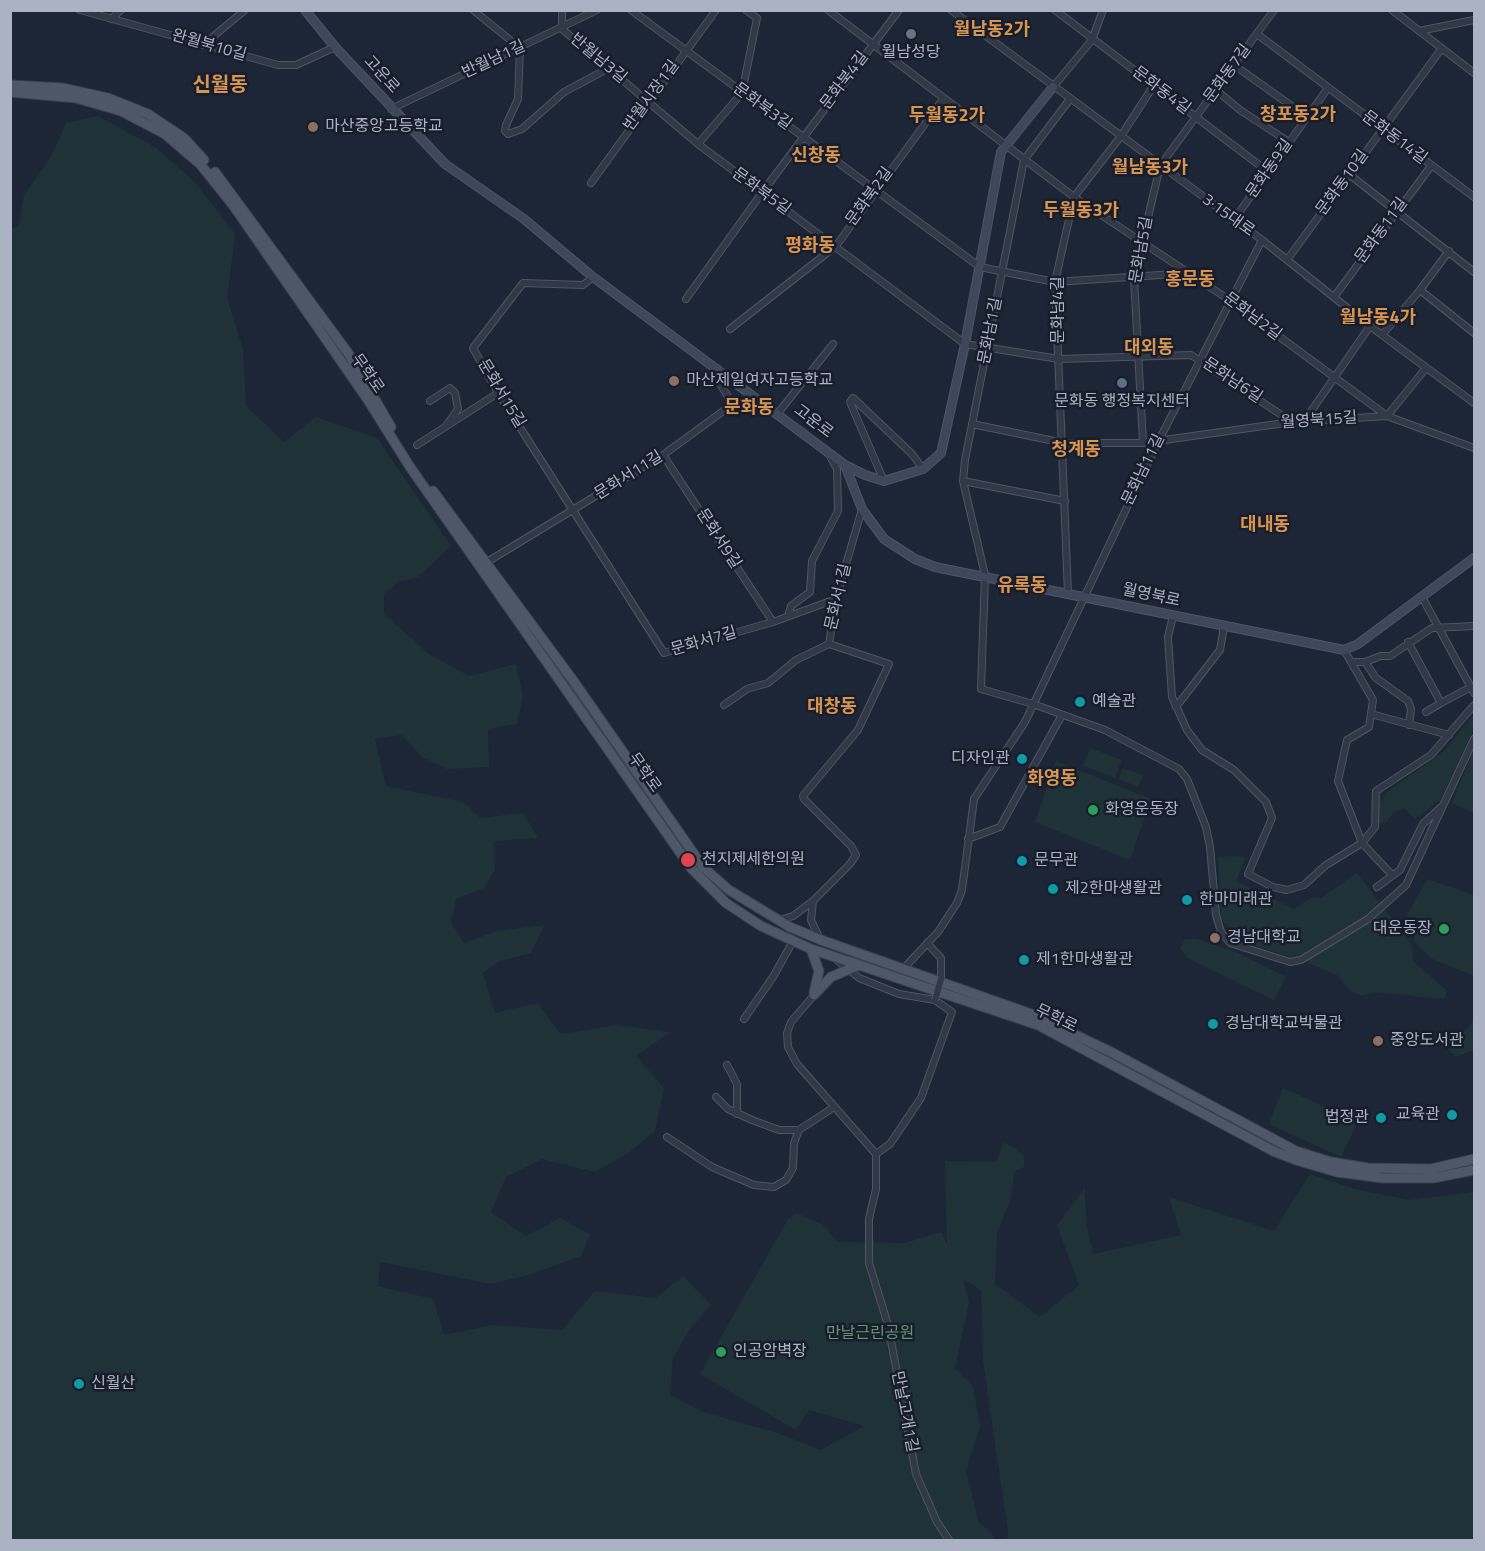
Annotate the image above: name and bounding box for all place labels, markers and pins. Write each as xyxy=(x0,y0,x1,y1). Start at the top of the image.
marker: 월남성당 xyxy=(904,27,918,41)
place label: 월남성당 xyxy=(882,43,940,63)
place label: 마산중앙고등학교 xyxy=(325,117,443,137)
marker: 마산중앙고등학교 xyxy=(306,120,320,134)
place label: 마산제일여자고등학교 xyxy=(686,371,833,391)
marker: 마산제일여자고등학교 xyxy=(667,374,681,388)
marker: 문화동 행정복지센터 xyxy=(1115,376,1129,390)
place label: 문화동 행정복지센터 xyxy=(1054,392,1190,412)
place label: 예술관 xyxy=(1092,692,1136,712)
marker: 예술관 xyxy=(1073,695,1087,709)
place label: 디자인관 xyxy=(951,749,1010,769)
marker: 디자인관 xyxy=(1015,752,1029,766)
place label: 화영운동장 xyxy=(1105,800,1179,820)
marker: 화영운동장 xyxy=(1086,803,1100,817)
place label: 천지제세한의원 xyxy=(702,850,805,870)
marker: 천지제세한의원 xyxy=(679,851,697,869)
place label: 문무관 xyxy=(1034,851,1078,871)
marker: 문무관 xyxy=(1015,854,1029,868)
place label: 제2한마생활관 xyxy=(1065,879,1162,899)
marker: 제2한마생활관 xyxy=(1046,882,1060,896)
place label: 한마미래관 xyxy=(1199,890,1273,910)
marker: 한마미래관 xyxy=(1180,893,1194,907)
place label: 대운동장 xyxy=(1373,919,1432,939)
marker: 대운동장 xyxy=(1437,922,1451,936)
place label: 경남대학교 xyxy=(1227,928,1301,948)
marker: 경남대학교 xyxy=(1208,931,1222,945)
place label: 제1한마생활관 xyxy=(1036,950,1133,970)
marker: 제1한마생활관 xyxy=(1017,953,1031,967)
place label: 경남대학교박물관 xyxy=(1225,1014,1343,1034)
marker: 경남대학교박물관 xyxy=(1206,1017,1220,1031)
place label: 중앙도서관 xyxy=(1390,1031,1464,1051)
marker: 중앙도서관 xyxy=(1371,1034,1385,1048)
place label: 교육관 xyxy=(1396,1105,1440,1125)
place label: 법정관 xyxy=(1325,1108,1369,1128)
marker: 교육관 xyxy=(1445,1108,1459,1122)
marker: 법정관 xyxy=(1374,1111,1388,1125)
place label: 인공암벽장 xyxy=(733,1342,807,1362)
marker: 인공암벽장 xyxy=(714,1345,728,1359)
place label: 신월산 xyxy=(91,1374,135,1394)
marker: 신월산 xyxy=(72,1377,86,1391)

